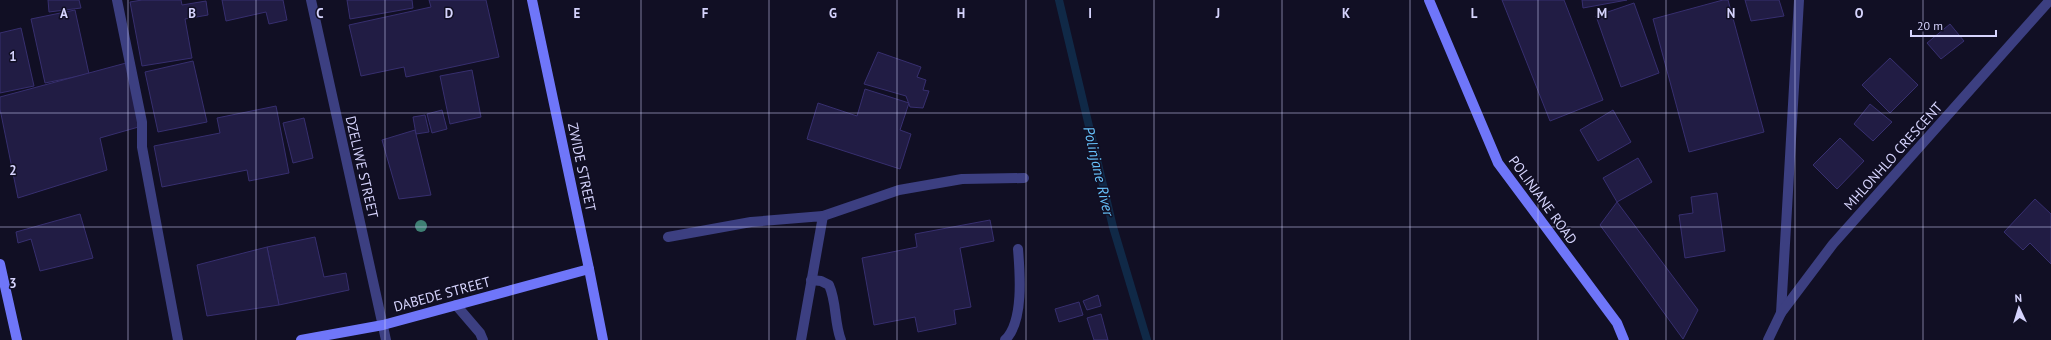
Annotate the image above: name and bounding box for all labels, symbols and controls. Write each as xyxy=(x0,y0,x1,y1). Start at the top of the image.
text: A xyxy=(60,5,68,22)
text: B xyxy=(188,5,196,22)
text: C xyxy=(316,5,324,22)
text: D xyxy=(445,5,453,22)
text: E xyxy=(574,5,581,22)
text: F xyxy=(702,5,709,22)
text: G xyxy=(829,5,837,22)
text: H xyxy=(957,5,965,22)
text: I xyxy=(1088,5,1092,22)
text: J xyxy=(1215,5,1220,22)
text: K xyxy=(1342,5,1350,22)
text: L xyxy=(1471,5,1478,22)
text: M xyxy=(1597,5,1607,22)
text: N xyxy=(1727,5,1735,22)
text: O xyxy=(1855,5,1864,22)
scale bar xyxy=(1911,12,1996,38)
text: 20 m xyxy=(1917,18,1943,33)
text: 1 xyxy=(9,48,17,65)
street label: MHLONHLO CRESCENT xyxy=(1840,98,1946,214)
street label: DZELIWE STREET xyxy=(341,114,383,220)
street label: ZWIDE STREET xyxy=(564,121,600,213)
water label: Polinjane River xyxy=(1079,124,1119,219)
street label: POLINJANE ROAD xyxy=(1505,152,1581,248)
text: 2 xyxy=(9,162,17,179)
street label: DABEDE STREET xyxy=(392,272,493,316)
text: 3 xyxy=(9,275,17,292)
north arrow xyxy=(1999,288,2039,328)
text: N xyxy=(2014,291,2022,305)

